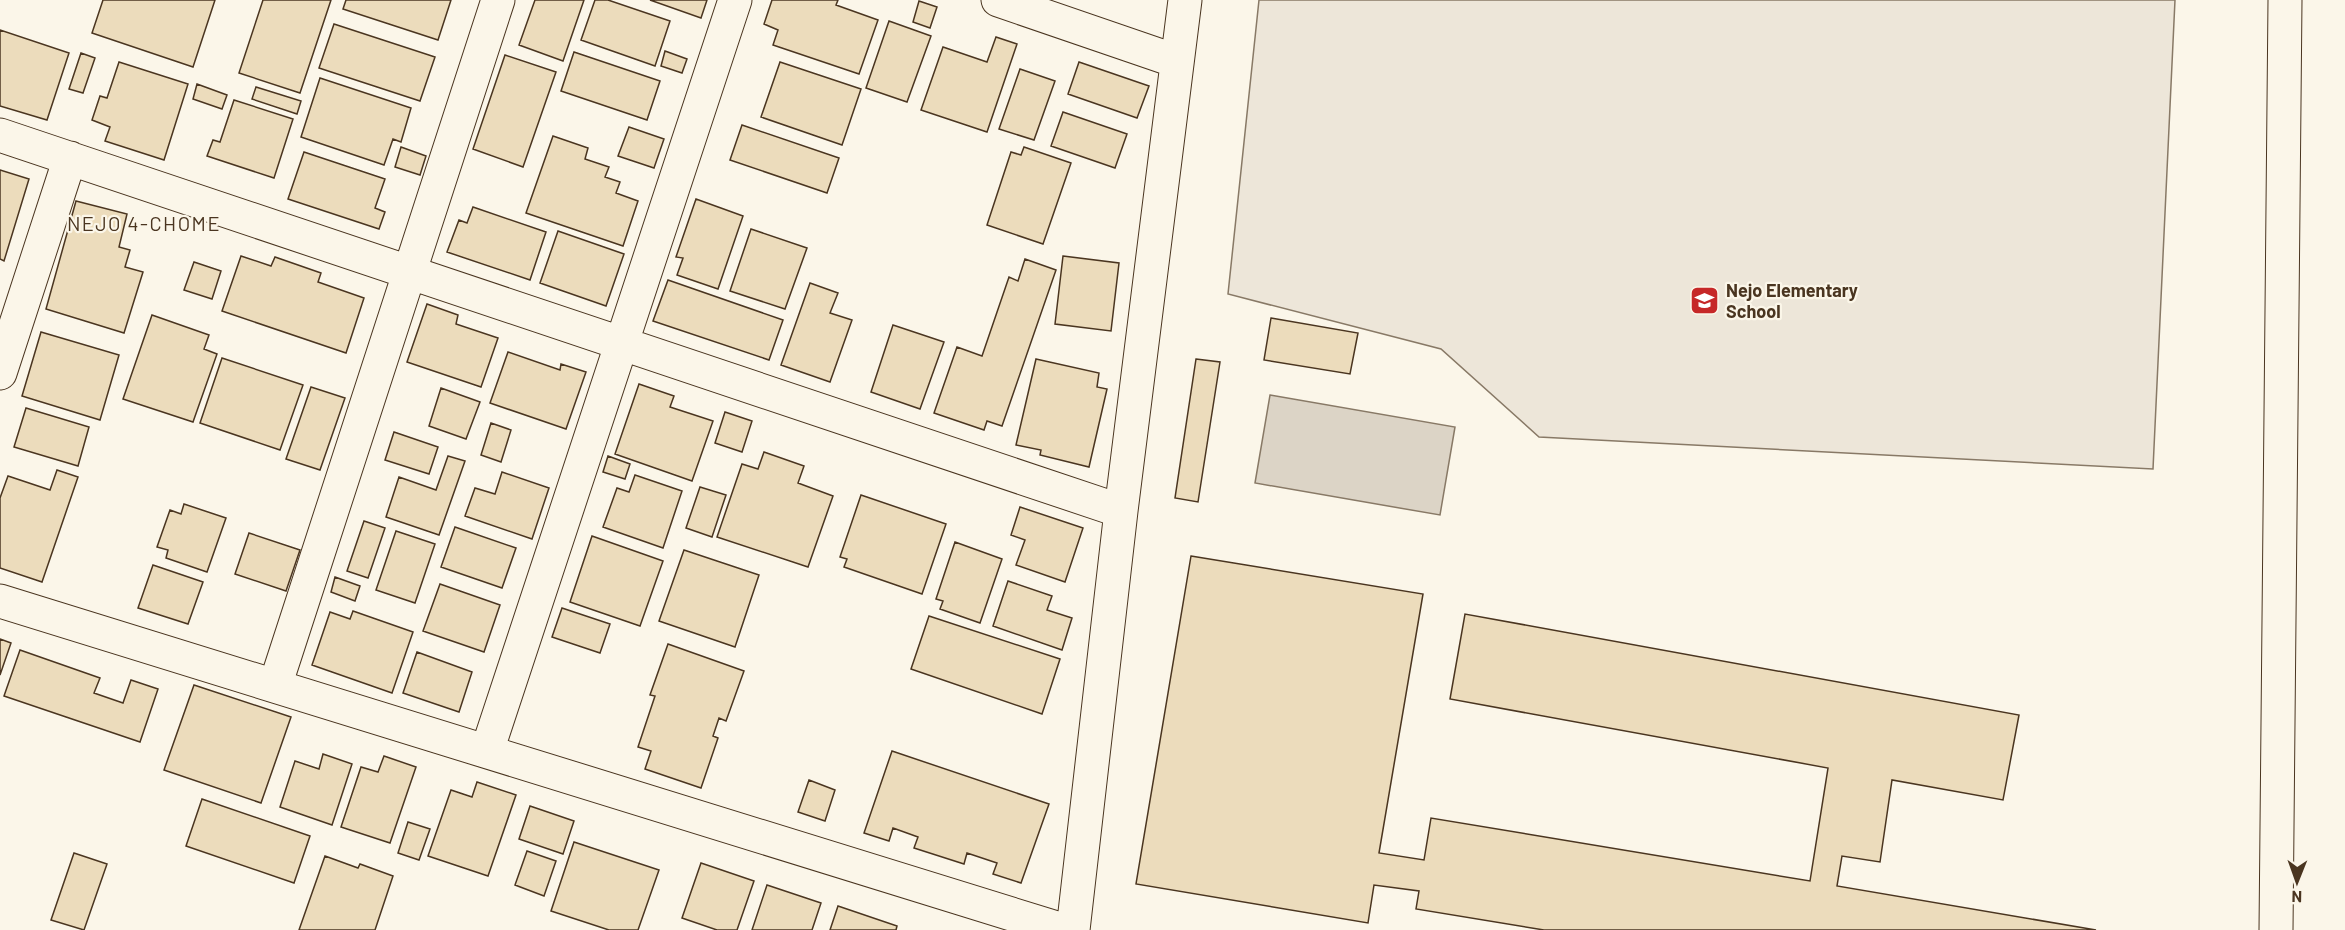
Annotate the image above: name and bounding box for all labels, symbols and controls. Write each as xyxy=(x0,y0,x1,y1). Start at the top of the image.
district label: NEJO 4-CHOME xyxy=(67,211,221,235)
place label: Nejo Elementary School xyxy=(1726,279,1858,322)
school or university icon: Nejo Elementary School xyxy=(1689,285,1721,317)
north arrow xyxy=(2267,852,2327,912)
text: N xyxy=(2291,888,2302,907)

